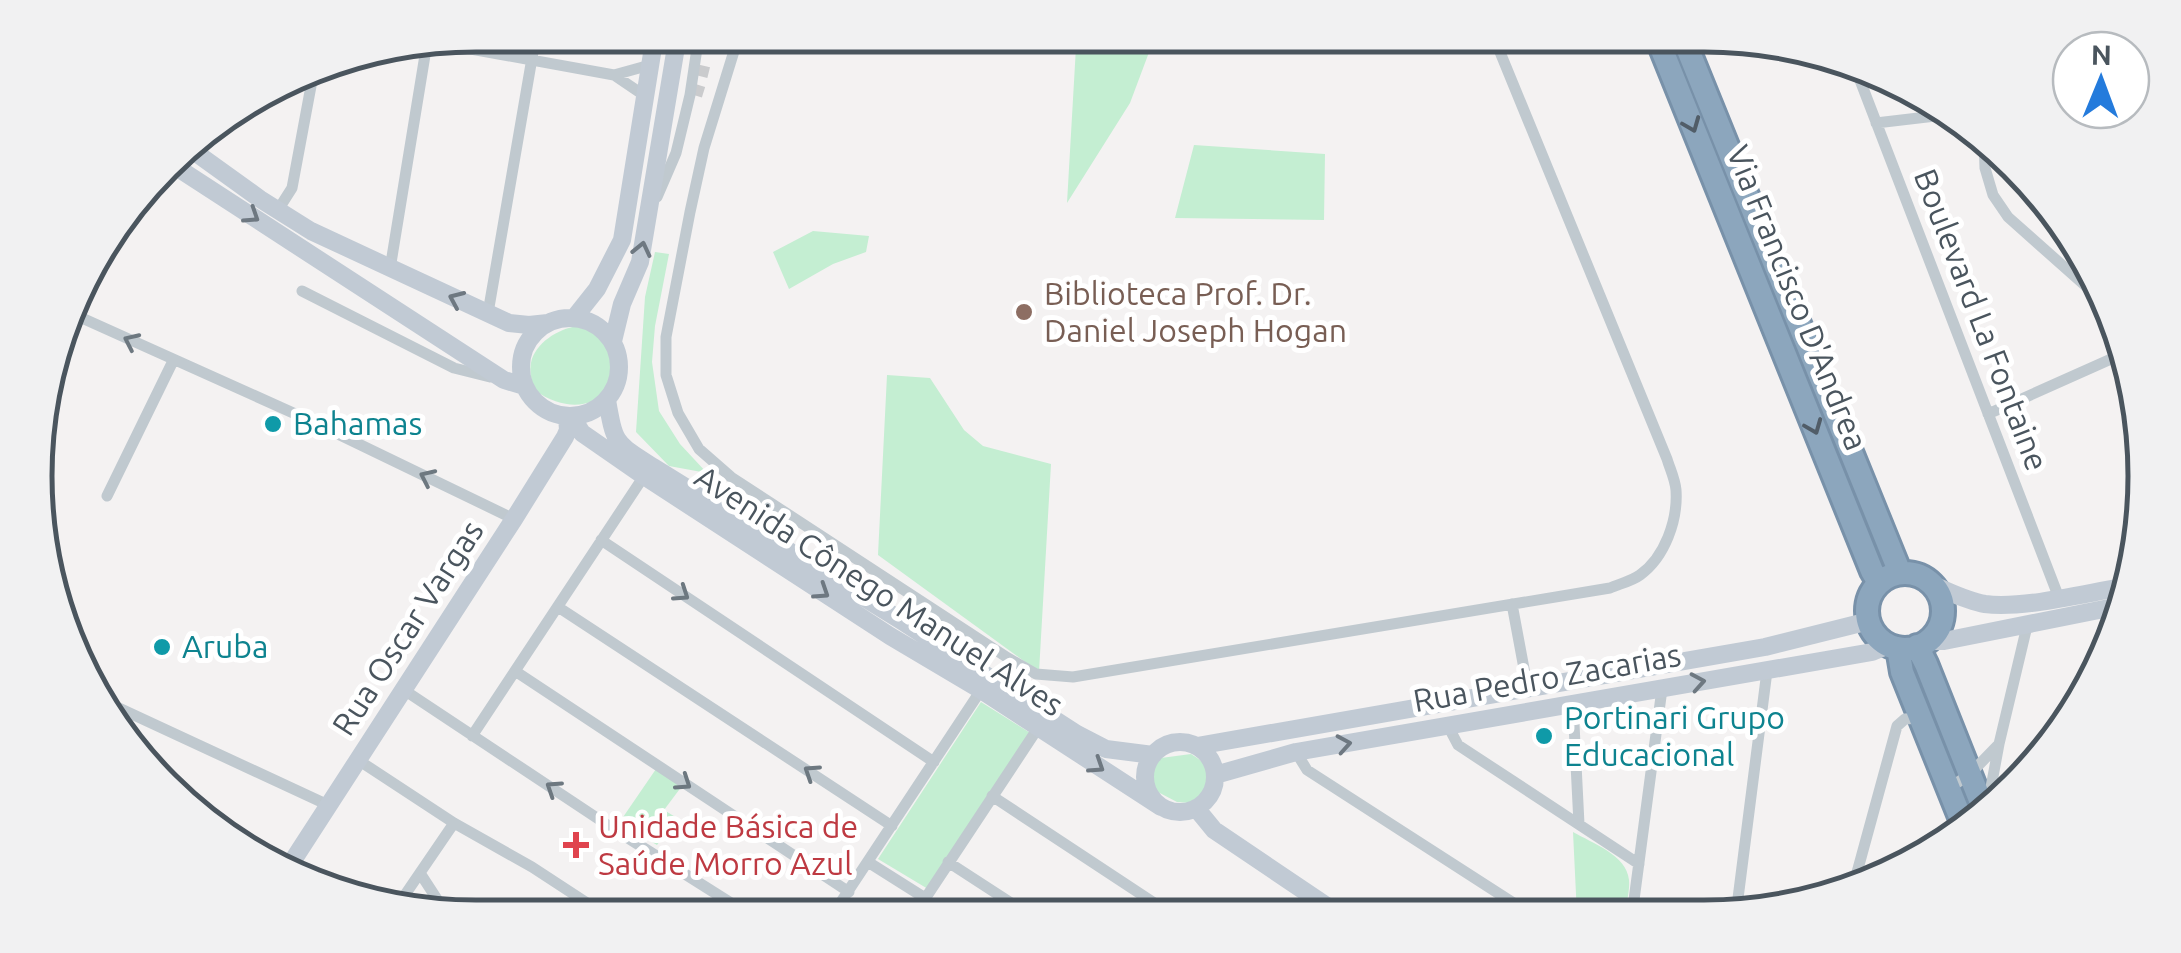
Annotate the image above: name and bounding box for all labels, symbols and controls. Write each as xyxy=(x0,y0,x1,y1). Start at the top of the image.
north arrow xyxy=(2051,30,2151,130)
text: N xyxy=(2091,39,2112,70)
one-way arrow xyxy=(1681,116,1701,133)
street label: Via Francisco D'Andrea xyxy=(1720,140,1876,455)
street label: Boulevard La Fontaine xyxy=(1908,164,2056,476)
one-way arrow xyxy=(241,204,259,223)
one-way arrow xyxy=(630,241,651,258)
place label: Biblioteca Prof. Dr. Daniel Joseph Hogan xyxy=(1044,275,1347,348)
one-way arrow xyxy=(448,291,466,311)
marker: Biblioteca Prof. Dr. Daniel Joseph Hogan xyxy=(1013,301,1035,323)
one-way arrow xyxy=(123,334,141,354)
place label: Bahamas xyxy=(293,405,422,441)
marker: Bahamas xyxy=(262,413,284,435)
one-way arrow xyxy=(1802,417,1822,435)
street label: Avenida Cônego Manuel Alves xyxy=(689,458,1070,723)
one-way arrow xyxy=(419,469,437,489)
street label: Rua Oscar Vargas xyxy=(324,513,490,741)
one-way arrow xyxy=(812,580,830,599)
one-way arrow xyxy=(672,582,690,601)
place label: Aruba xyxy=(182,628,268,664)
marker: Aruba xyxy=(151,636,173,658)
street label: Rua Pedro Zacarias xyxy=(1410,636,1683,718)
one-way arrow xyxy=(1690,672,1707,693)
place label: Portinari Grupo Educacional xyxy=(1564,699,1785,772)
marker: Portinari Grupo Educacional xyxy=(1533,725,1555,747)
one-way arrow xyxy=(1335,734,1352,755)
one-way arrow xyxy=(1086,753,1104,772)
one-way arrow xyxy=(803,766,821,785)
one-way arrow xyxy=(673,770,691,789)
one-way arrow xyxy=(546,782,564,801)
place label: Unidade Básica de Saúde Morro Azul xyxy=(598,808,858,881)
marker: Unidade Básica de Saúde Morro Azul xyxy=(563,832,589,858)

